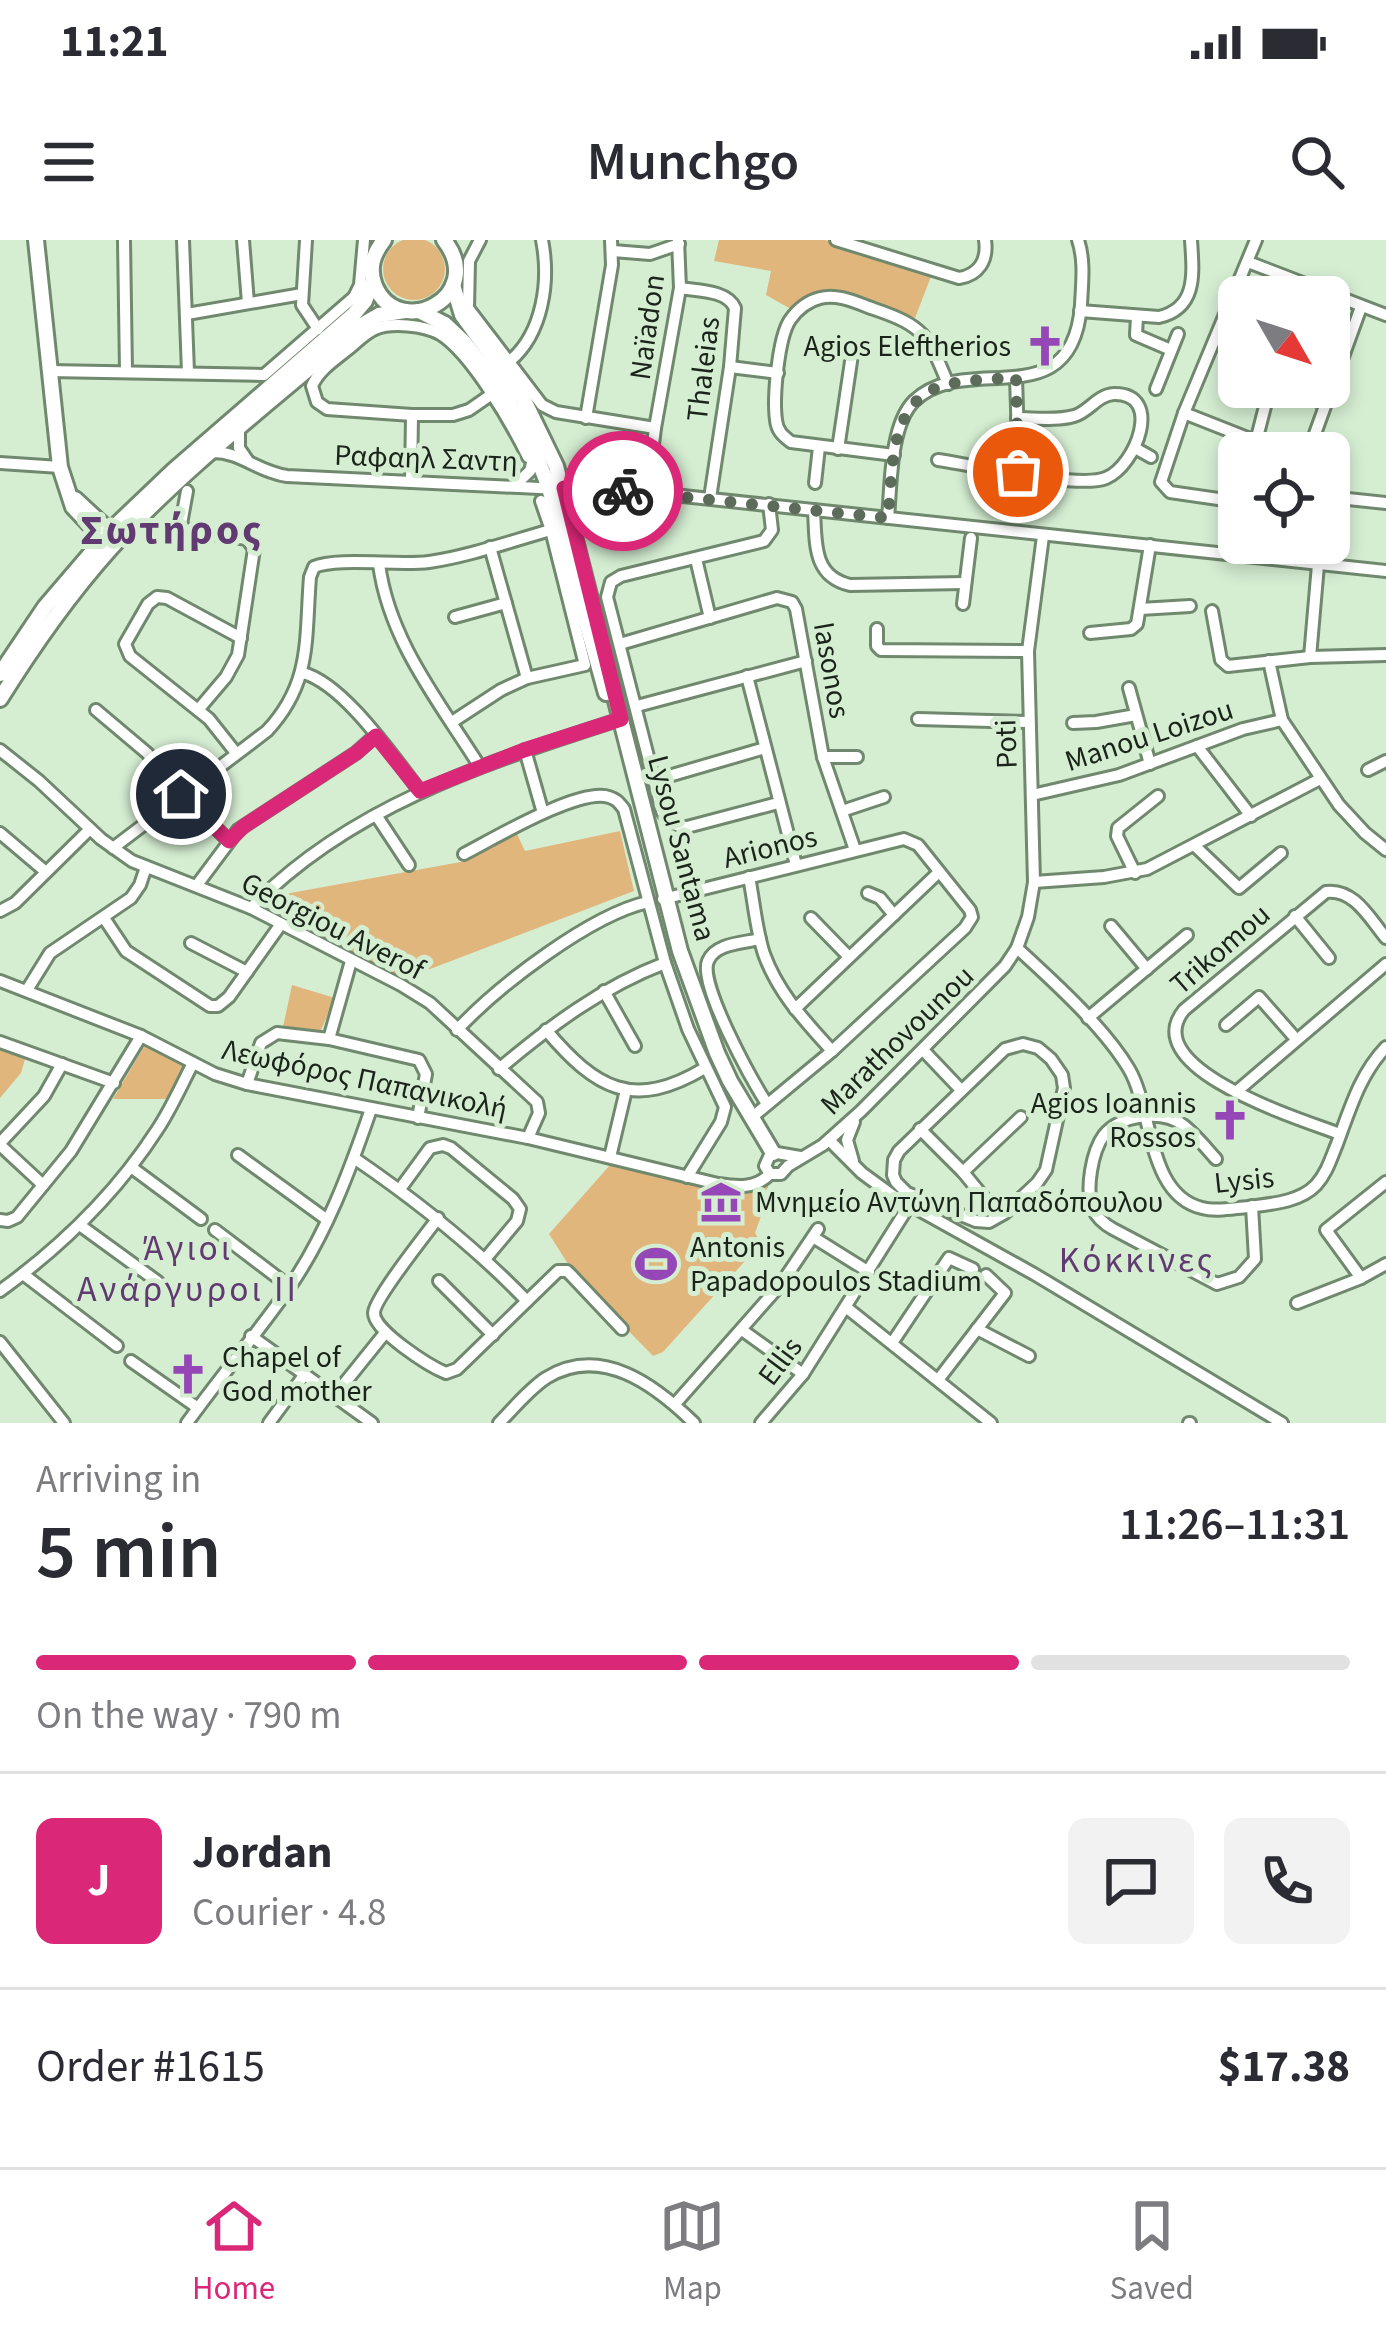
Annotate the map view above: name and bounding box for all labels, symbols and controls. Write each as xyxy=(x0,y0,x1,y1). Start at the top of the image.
text: 11:21 xyxy=(60,10,169,74)
text: Munchgo xyxy=(587,124,799,201)
icon: menu xyxy=(36,129,102,195)
icon: search xyxy=(1284,129,1350,195)
street label: Naïadon xyxy=(619,271,676,383)
north arrow xyxy=(1218,276,1350,408)
map controls xyxy=(1218,276,1350,564)
street label: Thaleias xyxy=(676,314,731,424)
church icon: Agios Eleftherios xyxy=(1022,323,1068,369)
place label: Agios Eleftherios xyxy=(804,325,1011,368)
pin xyxy=(967,421,1069,523)
courier xyxy=(563,431,683,551)
button: locate xyxy=(1218,432,1350,564)
street label: Ραφαηλ Σαντη xyxy=(334,434,518,483)
icon: bag xyxy=(985,439,1051,505)
icon: bike xyxy=(590,458,656,524)
district label: Σωτήρος xyxy=(80,501,264,561)
street label: Iasonos xyxy=(802,619,861,722)
street label: Manou Loizou xyxy=(1059,688,1239,783)
street label: Poti xyxy=(984,718,1029,769)
pin xyxy=(130,743,232,845)
street label: Lysou Santama xyxy=(636,750,727,946)
icon: home xyxy=(148,761,214,827)
street label: Arionos xyxy=(719,815,822,880)
street label: Georgiou Averof xyxy=(234,862,433,992)
street label: Trikomou xyxy=(1161,894,1280,1005)
street label: Marathovounou xyxy=(811,956,984,1125)
street label: Λεωφόρος Παπανικολή xyxy=(218,1028,511,1131)
place label: Agios Ioannis Rossos xyxy=(1031,1082,1196,1159)
church icon: Agios Ioannis Rossos xyxy=(1207,1097,1253,1143)
street label: Lysis xyxy=(1212,1156,1276,1205)
museum icon: Μνημείο Αντώνη Παπαδόπουλου xyxy=(698,1179,744,1225)
place label: Μνημείο Αντώνη Παπαδόπουλου xyxy=(755,1181,1163,1224)
district label: Άγιοι Ανάργυροι ΙΙ xyxy=(77,1223,299,1315)
place label: Antonis Papadopoulos Stadium xyxy=(690,1226,982,1303)
district label: Κόκκινες xyxy=(1059,1235,1215,1286)
sports icon: Antonis Papadopoulos Stadium xyxy=(633,1241,679,1287)
street label: Ellis xyxy=(748,1328,813,1395)
place label: Chapel of God mother xyxy=(222,1336,372,1413)
church icon: Chapel of God mother xyxy=(165,1351,211,1397)
text: Arriving in xyxy=(36,1452,201,1508)
text: 11:26–11:31 xyxy=(1119,1493,1350,1557)
text: 5 min xyxy=(36,1497,221,1608)
text: On the way · 790 m xyxy=(36,1688,342,1744)
button: chat xyxy=(1068,1818,1194,1944)
button: phone xyxy=(1224,1818,1350,1944)
text: Jordan xyxy=(192,1821,333,1885)
text: J xyxy=(88,1849,110,1913)
text: Courier · 4.8 xyxy=(192,1885,386,1941)
text: Order #1615 xyxy=(36,2035,265,2099)
text: $17.38 xyxy=(1218,2035,1350,2099)
tab: Home xyxy=(192,2193,275,2312)
tab: Map xyxy=(659,2193,725,2312)
tab: Saved xyxy=(1110,2193,1194,2312)

